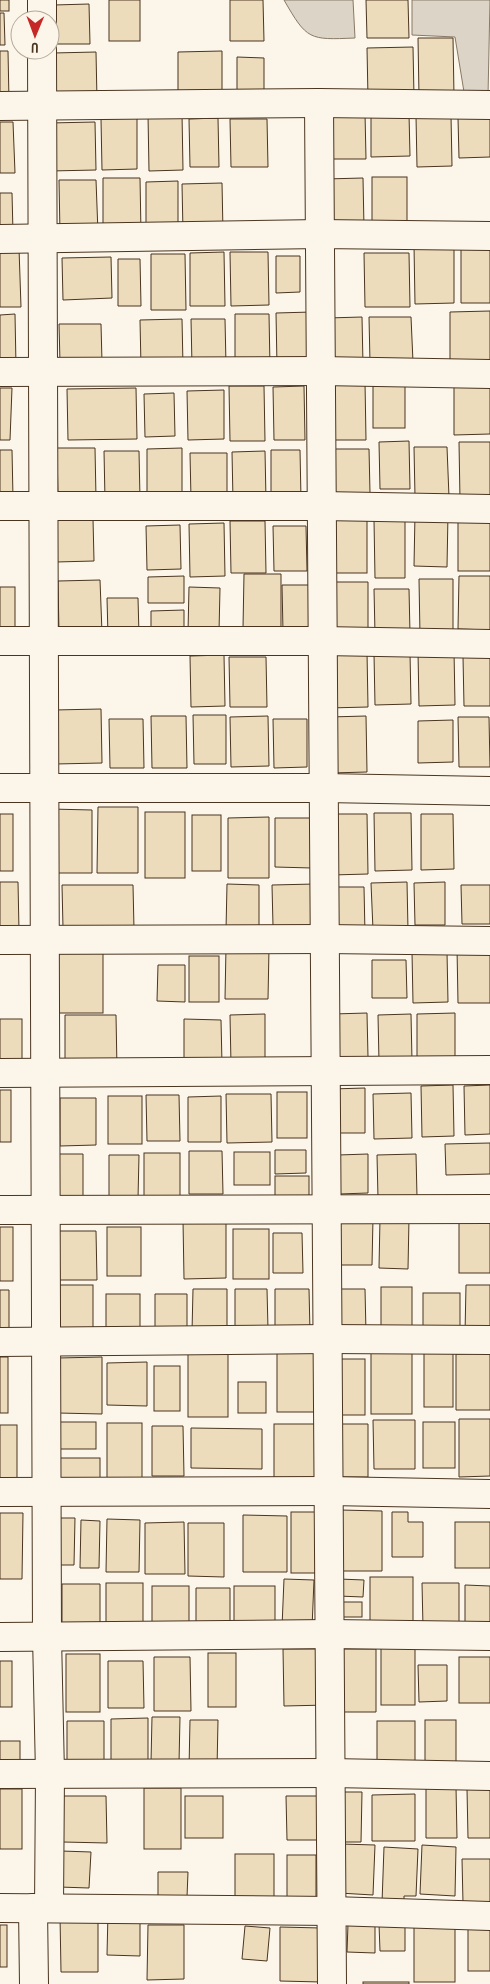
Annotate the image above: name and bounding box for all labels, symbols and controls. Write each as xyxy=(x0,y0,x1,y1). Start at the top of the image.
north arrow xyxy=(10,10,60,60)
text: U xyxy=(31,39,39,57)

